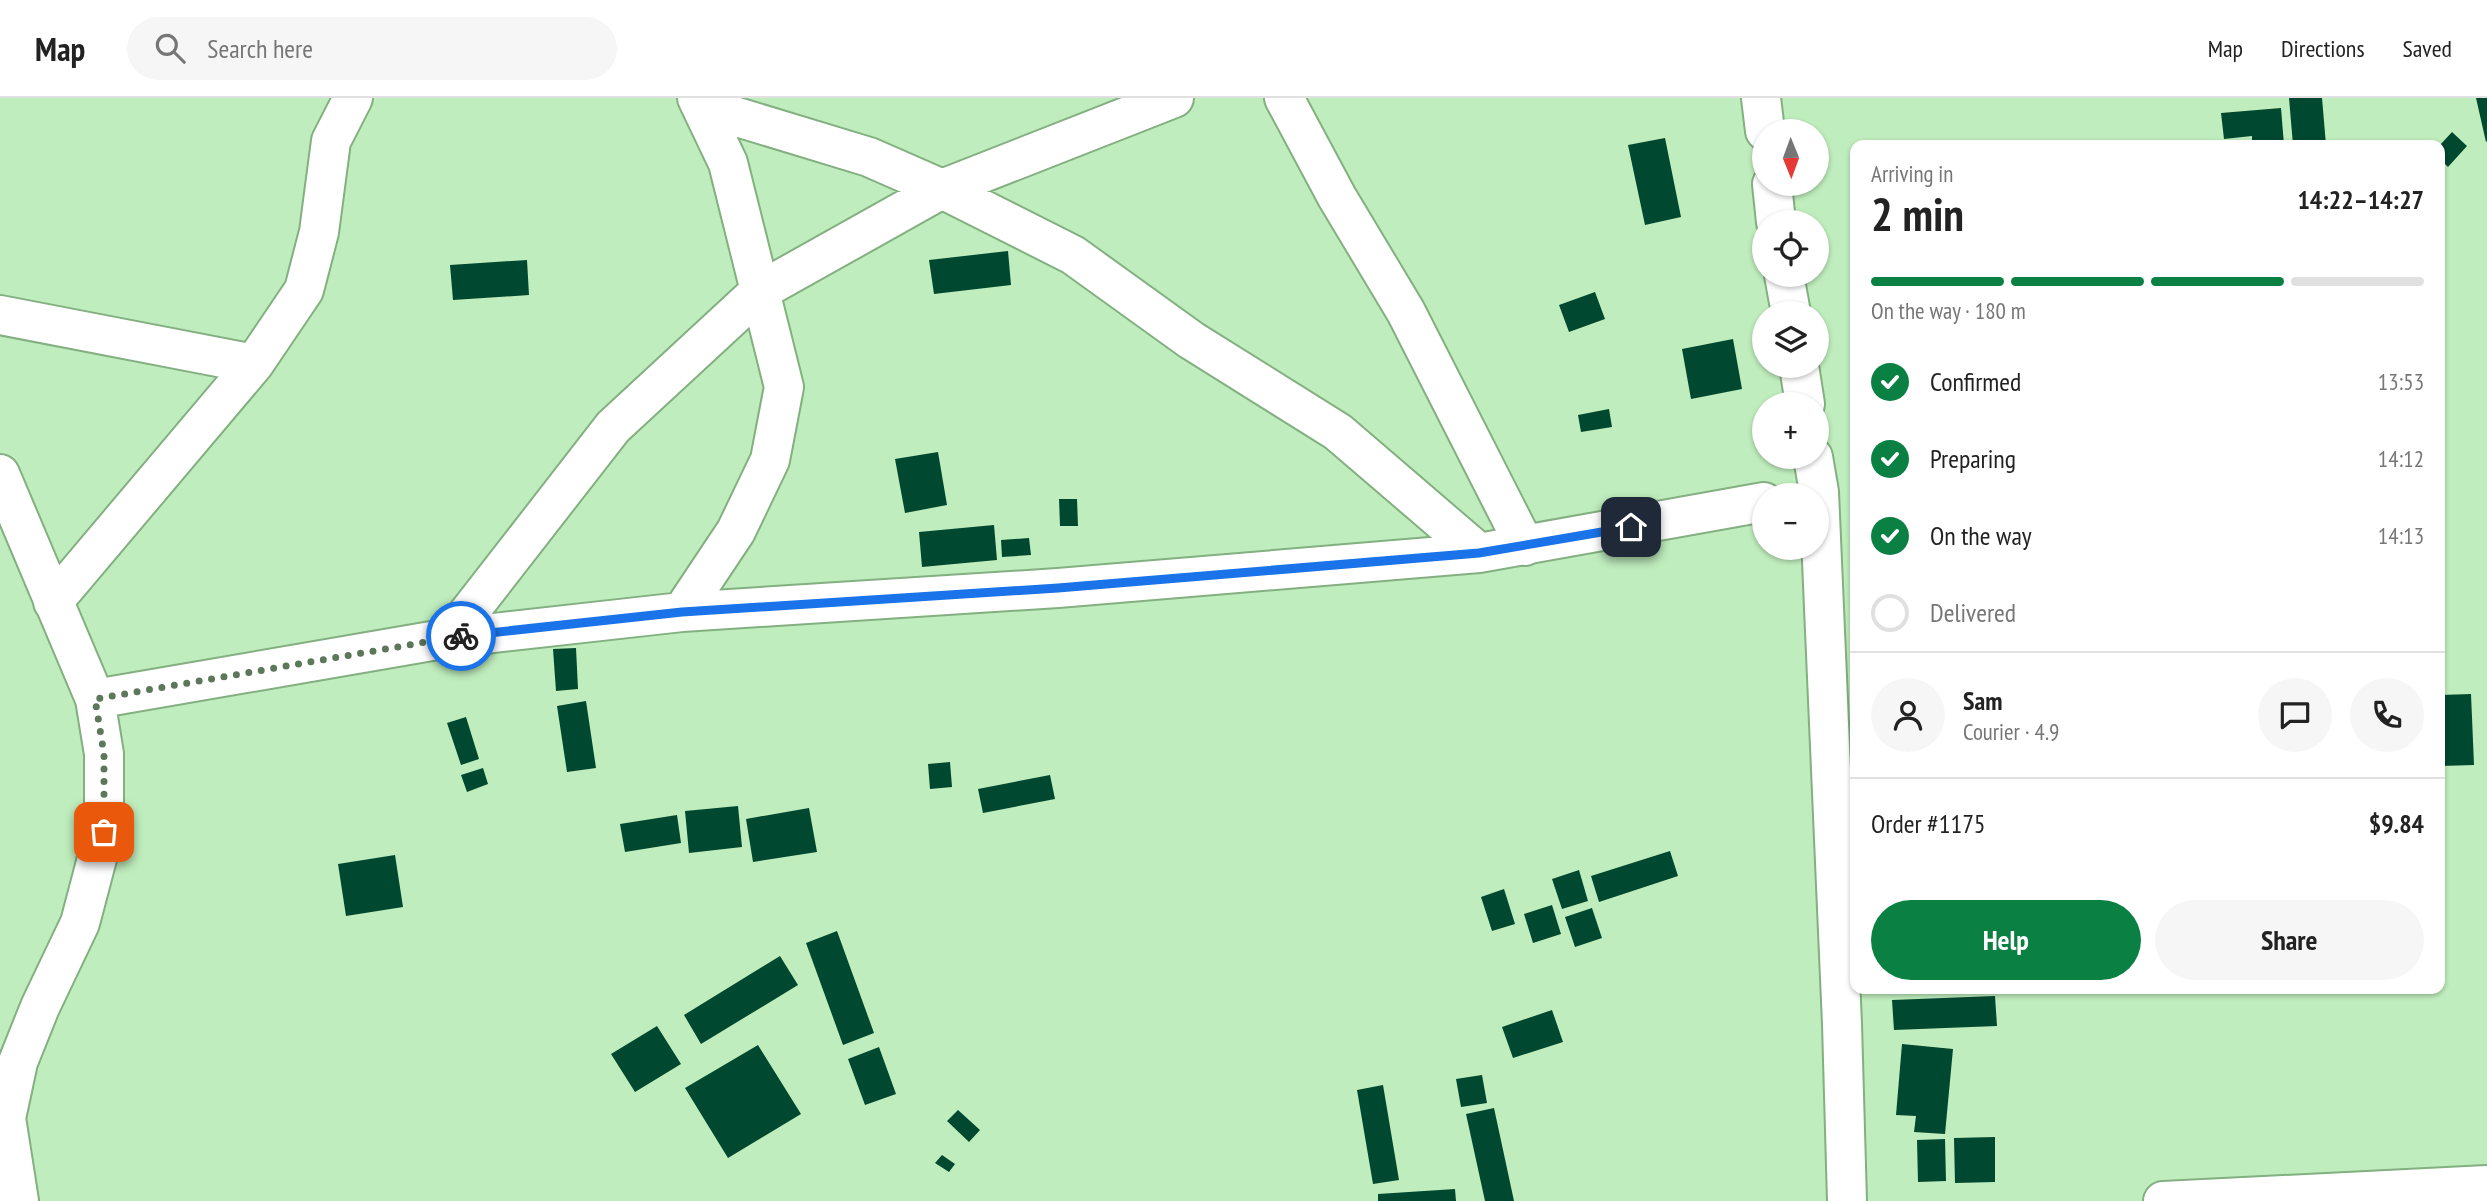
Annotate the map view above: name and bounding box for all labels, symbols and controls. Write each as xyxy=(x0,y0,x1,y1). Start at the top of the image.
search box xyxy=(127,17,617,80)
text: Map xyxy=(35,27,85,70)
icon: search xyxy=(151,29,189,67)
text: Search here xyxy=(207,32,313,65)
text: Map xyxy=(2208,33,2243,64)
text: Directions xyxy=(2281,33,2365,64)
text: Saved xyxy=(2403,33,2452,64)
north arrow xyxy=(1752,119,1829,196)
map controls xyxy=(1752,119,1829,560)
text: Arriving in xyxy=(1871,159,1953,188)
text: 14:22–14:27 xyxy=(2297,183,2424,216)
text: 2 min xyxy=(1871,184,1964,244)
button: locate xyxy=(1752,210,1829,287)
text: On the way · 180 m xyxy=(1871,296,2026,325)
button: layers xyxy=(1752,301,1829,378)
icon: check xyxy=(1871,363,1909,401)
text: Confirmed xyxy=(1930,365,2021,398)
text: 13:53 xyxy=(2378,367,2424,396)
button: + xyxy=(1752,392,1829,469)
icon: check xyxy=(1871,440,1909,478)
text: Preparing xyxy=(1930,442,2016,475)
text: 14:12 xyxy=(2378,444,2424,473)
button: − xyxy=(1752,483,1829,560)
pin xyxy=(1601,497,1661,557)
icon: home xyxy=(1612,508,1650,546)
icon: check xyxy=(1871,517,1909,555)
text: On the way xyxy=(1930,519,2032,552)
text: 14:13 xyxy=(2378,521,2424,550)
text: Delivered xyxy=(1930,596,2016,629)
courier xyxy=(426,601,496,671)
icon: bike xyxy=(442,617,480,655)
button: person xyxy=(1871,678,1945,752)
button: chat xyxy=(2258,678,2332,752)
button: phone xyxy=(2350,678,2424,752)
text: Sam xyxy=(1963,684,2002,717)
text: Courier · 4.9 xyxy=(1963,717,2059,746)
pin xyxy=(74,802,134,862)
text: Order #1175 xyxy=(1871,807,1986,840)
text: $9.84 xyxy=(2369,807,2424,840)
icon: bag xyxy=(85,813,123,851)
button: Help xyxy=(1871,900,2141,980)
button: Share xyxy=(2155,900,2424,980)

